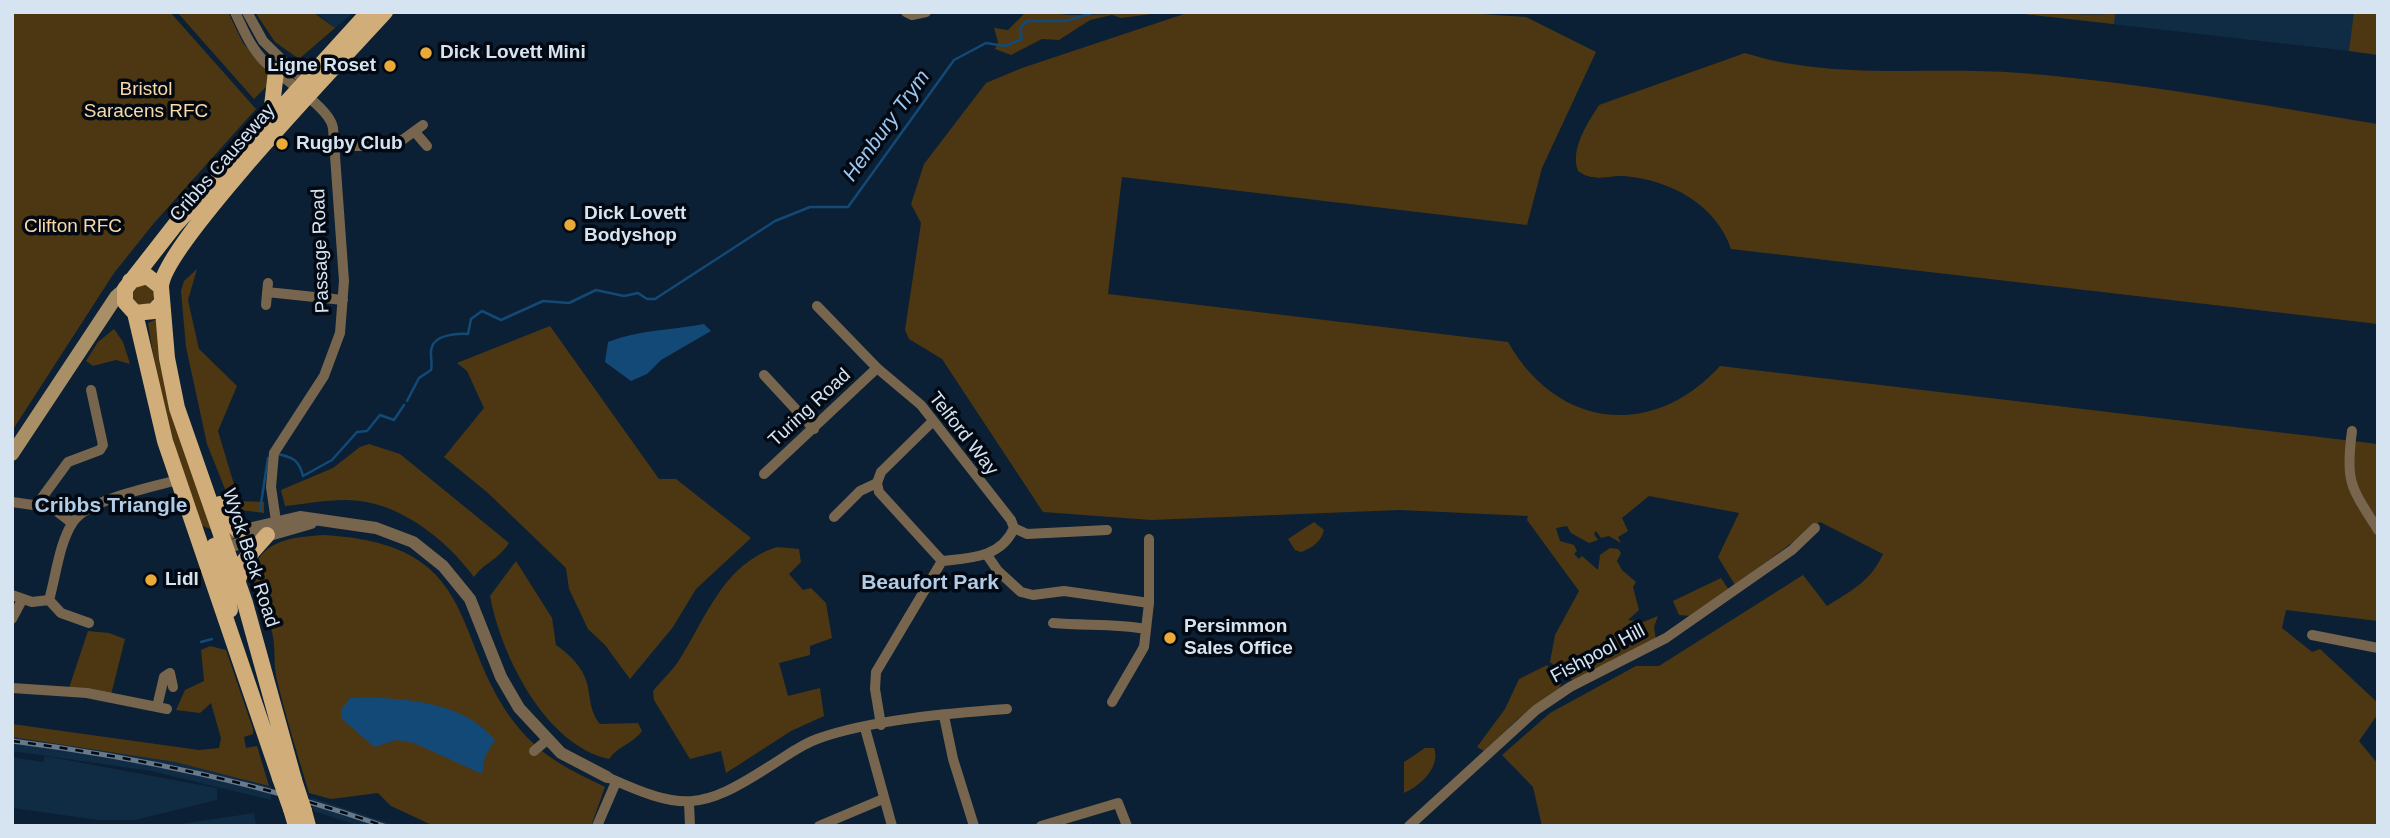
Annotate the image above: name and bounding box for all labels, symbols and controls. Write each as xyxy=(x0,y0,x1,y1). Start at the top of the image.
place label: Dick Lovett Mini xyxy=(440,42,586,64)
marker: Dick Lovett Mini xyxy=(418,45,434,61)
place label: Ligne Roset xyxy=(267,55,376,77)
marker: Ligne Roset xyxy=(382,58,398,74)
water label: Henbury Trym xyxy=(838,65,936,187)
park label: Bristol Saracens RFC xyxy=(84,79,208,123)
street label: Cribbs Causeway xyxy=(166,99,280,227)
place label: Rugby Club xyxy=(296,133,403,155)
marker: Rugby Club xyxy=(274,136,290,152)
street label: Passage Road xyxy=(307,188,335,314)
place label: Dick Lovett Bodyshop xyxy=(584,203,686,247)
park label: Clifton RFC xyxy=(24,216,122,238)
marker: Dick Lovett Bodyshop xyxy=(562,217,578,233)
street label: Turing Road xyxy=(764,364,856,452)
street label: Telford Way xyxy=(923,388,1003,480)
street label: Wyck Beck Road xyxy=(217,486,283,630)
district label: Cribbs Triangle xyxy=(35,493,187,519)
place label: Lidl xyxy=(165,569,199,591)
district label: Beaufort Park xyxy=(861,570,999,596)
marker: Lidl xyxy=(143,572,159,588)
place label: Persimmon Sales Office xyxy=(1184,616,1293,660)
street label: Fishpool Hill xyxy=(1547,620,1649,688)
marker: Persimmon Sales Office xyxy=(1162,630,1178,646)

